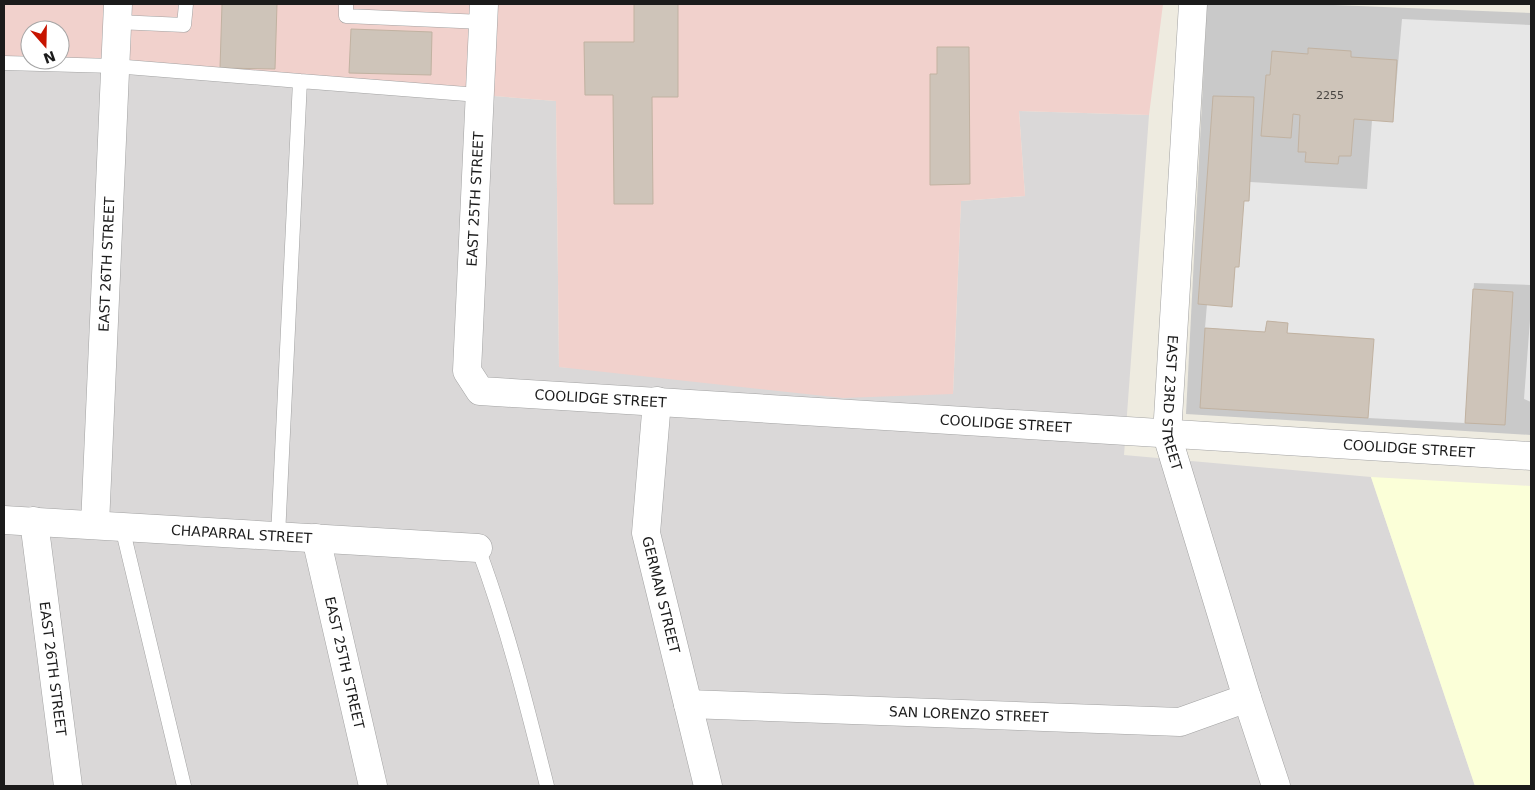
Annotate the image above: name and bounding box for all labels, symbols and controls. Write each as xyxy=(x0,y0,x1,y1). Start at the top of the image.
north arrow xyxy=(20,20,70,70)
text: N xyxy=(41,48,58,67)
house number: 2255 xyxy=(1316,89,1344,102)
street label: EAST 25TH STREET xyxy=(463,131,487,267)
street label: EAST 26TH STREET xyxy=(96,196,118,332)
street label: EAST 23RD STREET xyxy=(1159,335,1185,473)
street label: COOLIDGE STREET xyxy=(534,386,667,411)
street label: COOLIDGE STREET xyxy=(939,411,1073,436)
street label: COOLIDGE STREET xyxy=(1343,436,1476,461)
street label: CHAPARRAL STREET xyxy=(171,522,313,546)
street label: GERMAN STREET xyxy=(639,535,683,655)
street label: EAST 25TH STREET xyxy=(322,595,368,731)
street label: EAST 26TH STREET xyxy=(36,601,70,737)
street label: SAN LORENZO STREET xyxy=(889,703,1049,725)

